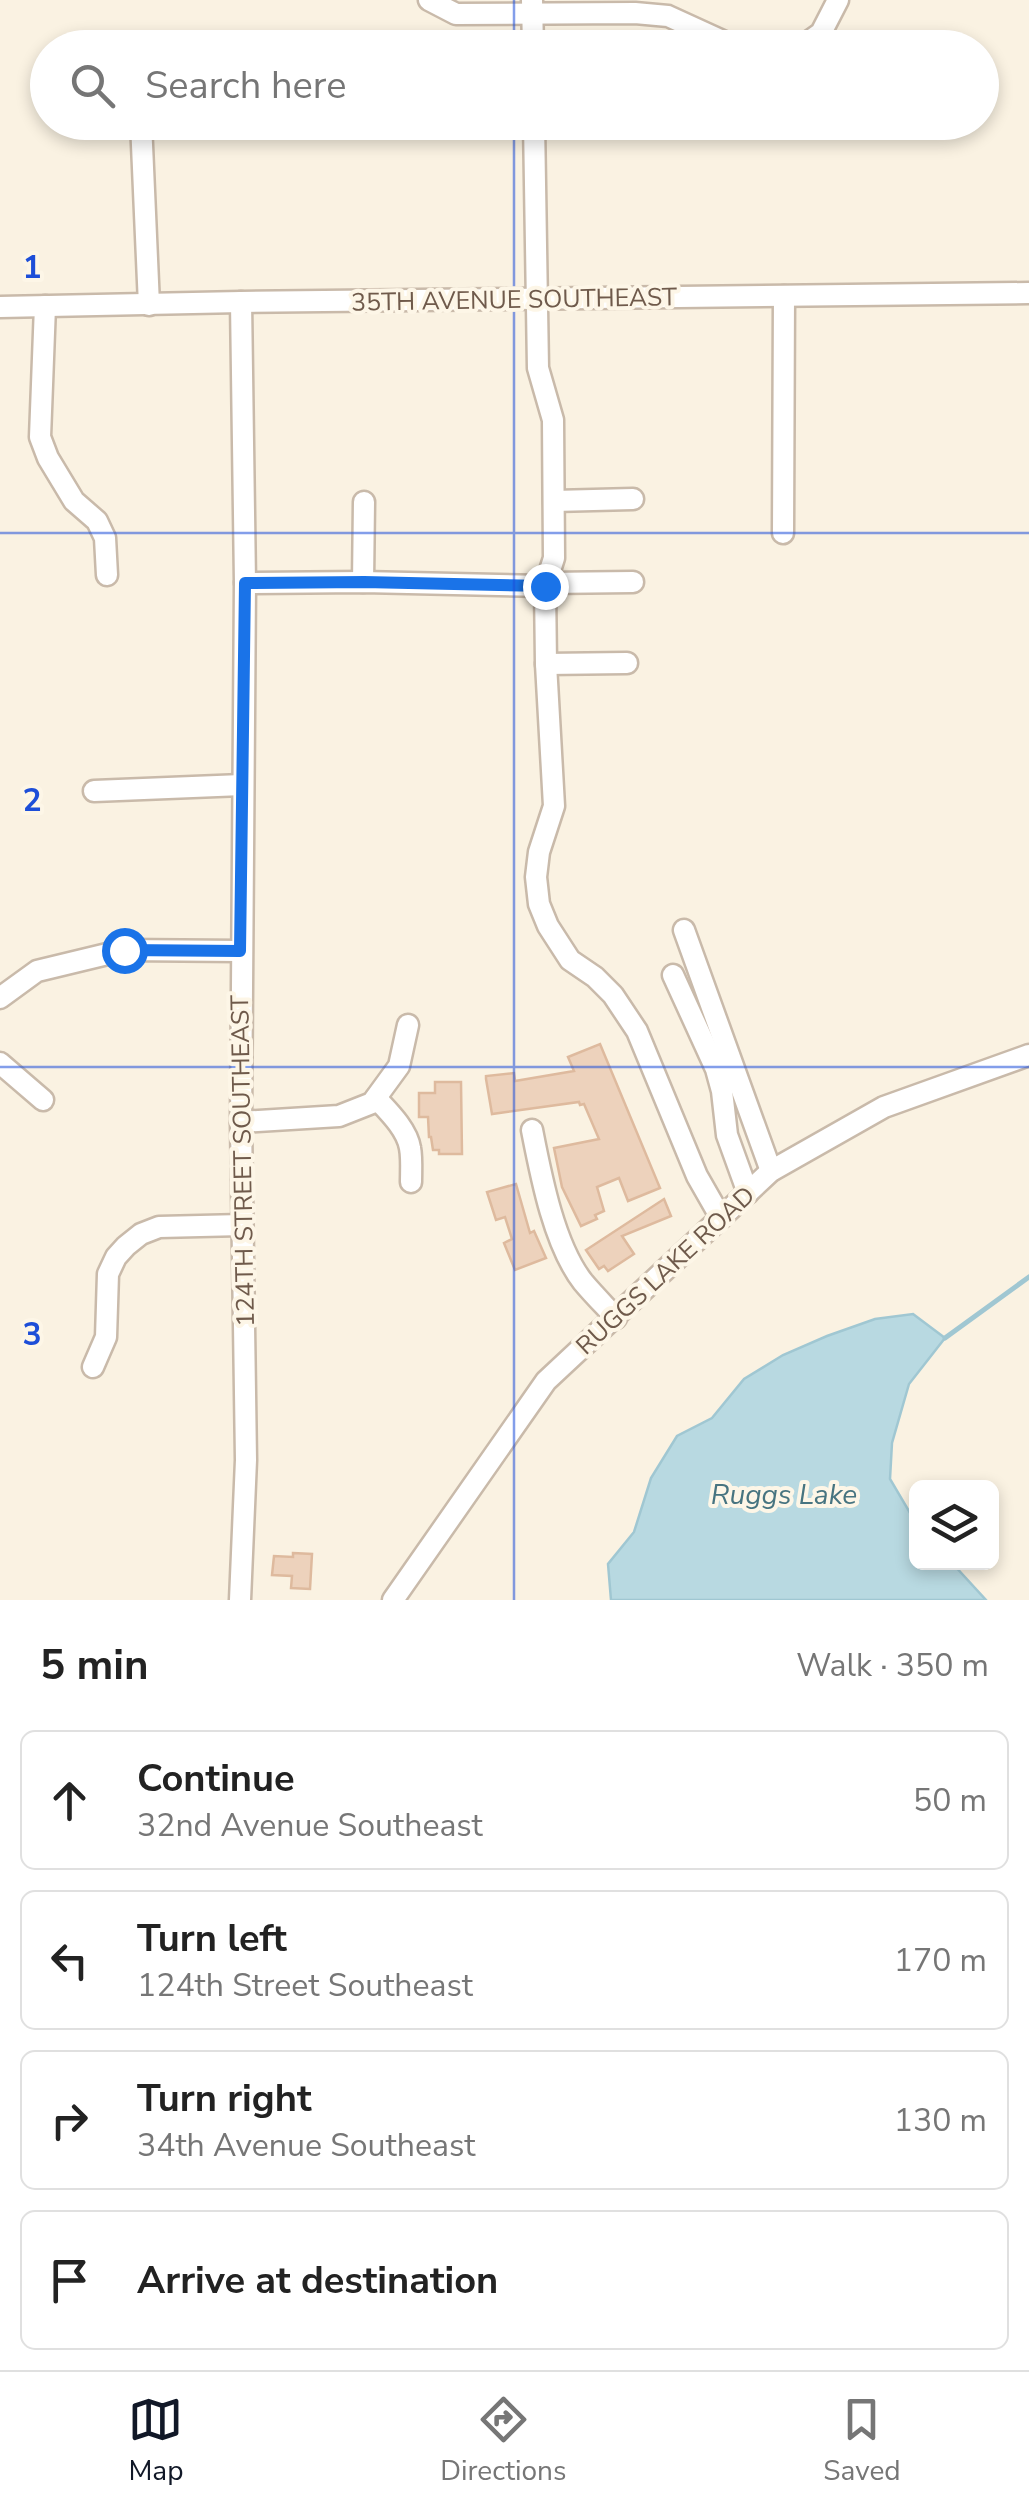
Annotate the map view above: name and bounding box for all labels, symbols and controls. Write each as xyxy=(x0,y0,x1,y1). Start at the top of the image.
search box xyxy=(30,30,999,140)
icon: search xyxy=(65,58,120,113)
text: Search here xyxy=(145,60,346,111)
text: 1 xyxy=(22,246,42,289)
street label: 35TH AVENUE SOUTHEAST xyxy=(351,280,677,320)
route end xyxy=(523,564,569,610)
text: 2 xyxy=(22,779,42,822)
route start xyxy=(102,928,148,974)
street label: 124TH STREET SOUTHEAST xyxy=(223,995,263,1327)
street label: RUGGS LAKE ROAD xyxy=(569,1179,763,1363)
text: 3 xyxy=(22,1313,42,1356)
water label: Ruggs Lake xyxy=(711,1476,857,1514)
map controls xyxy=(909,1480,999,1570)
button: layers xyxy=(909,1480,999,1570)
text: 5 min xyxy=(40,1637,149,1694)
text: Walk · 350 m xyxy=(796,1644,989,1687)
text: Continue xyxy=(137,1753,295,1804)
icon: ahead xyxy=(42,1773,97,1828)
text: 50 m xyxy=(913,1779,987,1822)
text: 32nd Avenue Southeast xyxy=(137,1804,483,1847)
text: Turn left xyxy=(137,1913,287,1964)
icon: left xyxy=(42,1933,97,1988)
text: 170 m xyxy=(894,1939,987,1982)
text: 124th Street Southeast xyxy=(137,1964,473,2007)
text: Turn right xyxy=(137,2073,312,2124)
icon: right xyxy=(42,2093,97,2148)
text: 130 m xyxy=(894,2099,987,2142)
text: 34th Avenue Southeast xyxy=(137,2124,475,2167)
icon: arrive xyxy=(42,2253,97,2308)
text: Arrive at destination xyxy=(137,2255,498,2306)
tab: Map xyxy=(128,2392,183,2490)
tab: Directions xyxy=(440,2392,566,2490)
tab: Saved xyxy=(823,2392,901,2490)

